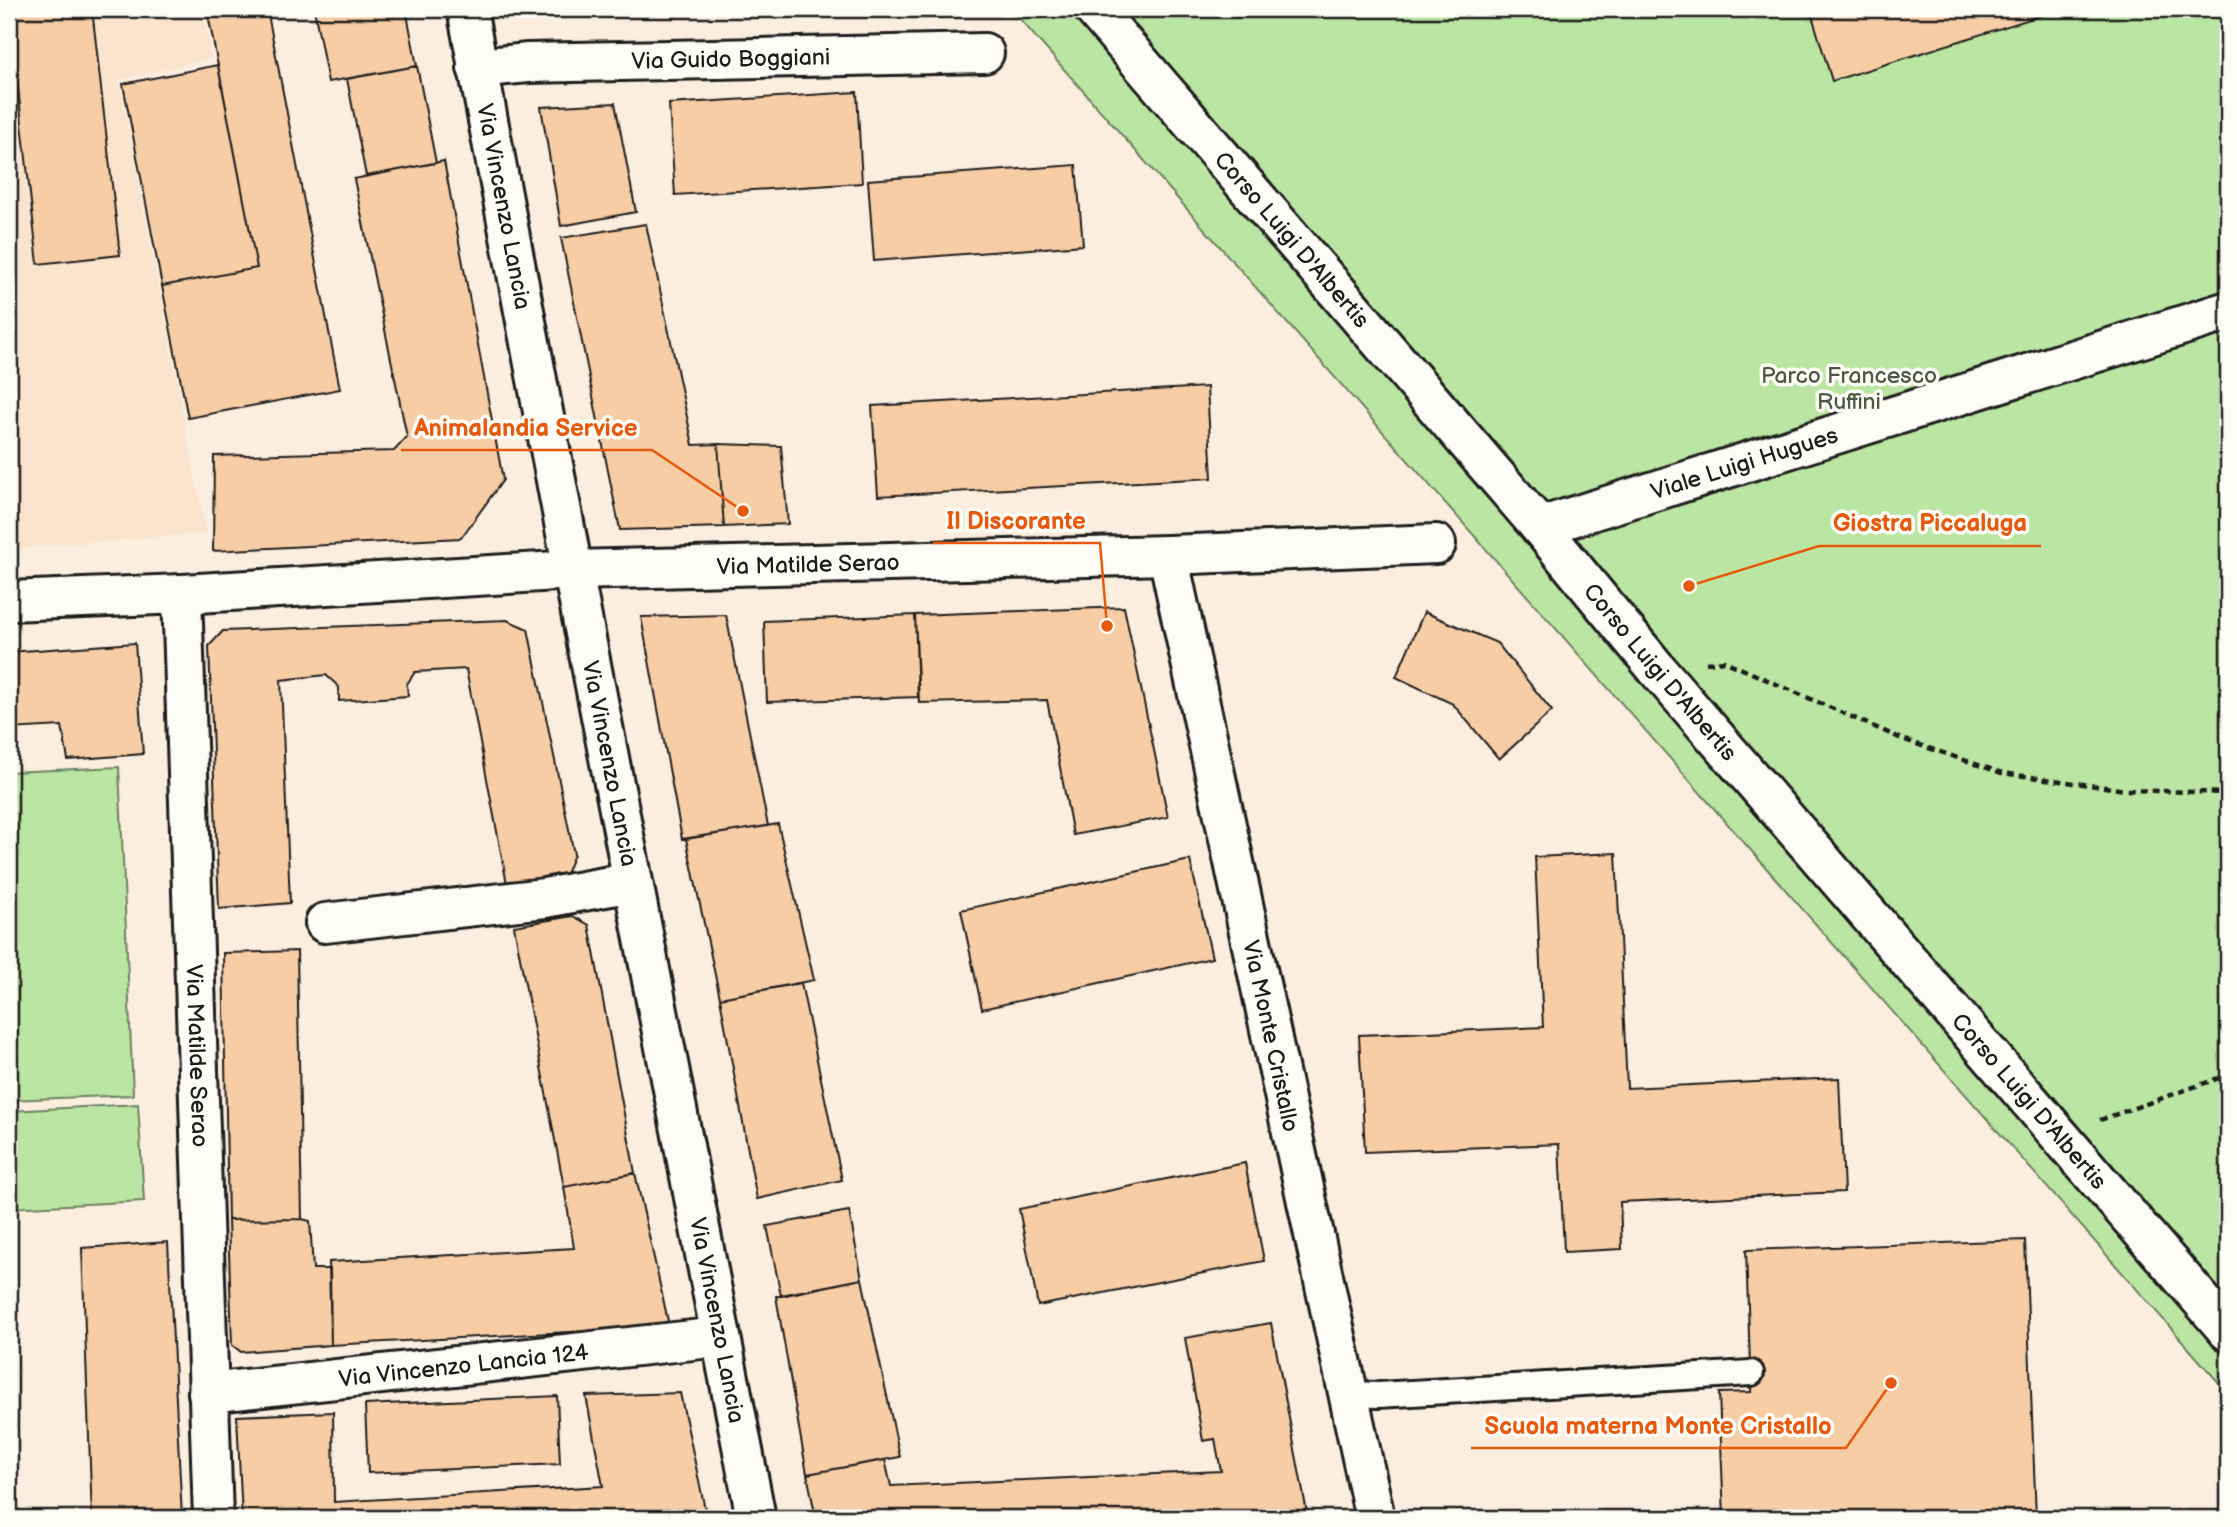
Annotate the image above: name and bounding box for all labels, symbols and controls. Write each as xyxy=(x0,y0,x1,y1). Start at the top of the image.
street label: Via Guido Boggiani xyxy=(631,43,831,76)
street label: Via Vincenzo Lancia xyxy=(470,101,536,312)
street label: Corso Luigi D'Albertis xyxy=(1208,146,1375,334)
park label: Parco Francesco Ruffini xyxy=(1761,362,1937,416)
callout: Animalandia Service xyxy=(401,405,652,450)
text: Animalandia Service xyxy=(413,414,638,443)
street label: Viale Luigi Hugues xyxy=(1647,421,1841,506)
callout: Il Discorante xyxy=(933,498,1100,543)
callout: Giostra Piccaluga xyxy=(1819,501,2041,546)
text: Il Discorante xyxy=(946,507,1086,536)
text: Giostra Piccaluga xyxy=(1833,509,2027,538)
street label: Via Matilde Serao xyxy=(716,549,900,581)
street label: Corso Luigi D'Albertis xyxy=(1577,578,1743,767)
street label: Via Vincenzo Lancia xyxy=(576,659,643,869)
street label: Via Monte Cristallo xyxy=(1236,938,1305,1135)
street label: Via Matilde Serao xyxy=(179,964,214,1148)
street label: Corso Luigi D'Albertis xyxy=(1945,1008,2112,1195)
street label: Via Vincenzo Lancia xyxy=(683,1215,750,1426)
street label: Via Vincenzo Lancia 124 xyxy=(337,1338,590,1394)
callout: Scuola materna Monte Cristallo xyxy=(1471,1403,1846,1448)
text: Scuola materna Monte Cristallo xyxy=(1484,1412,1832,1441)

